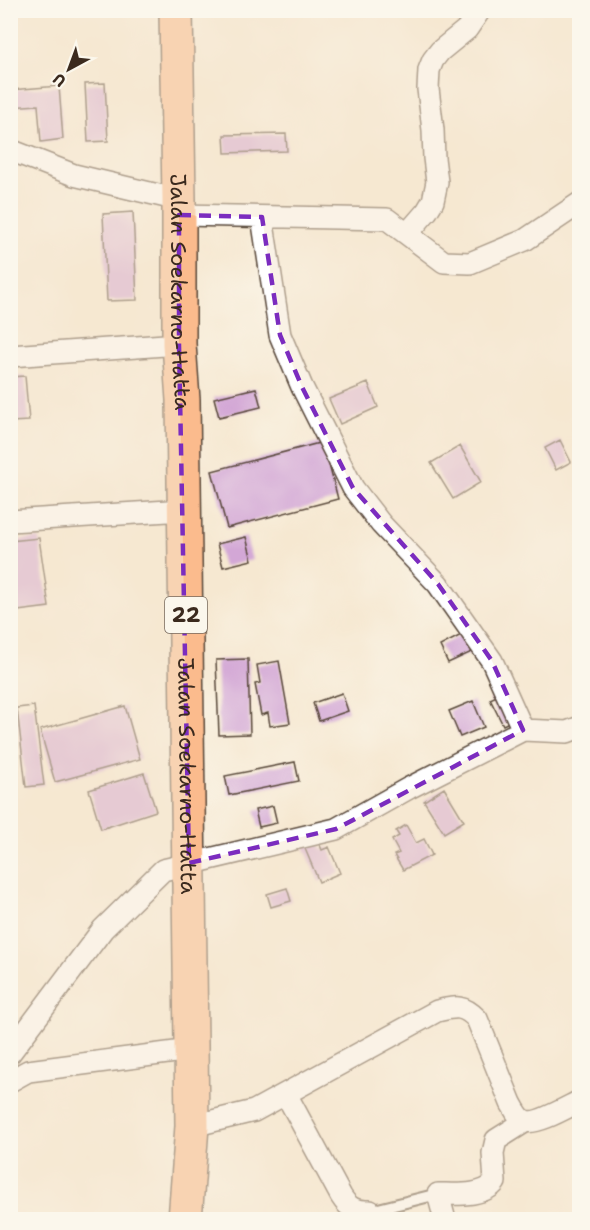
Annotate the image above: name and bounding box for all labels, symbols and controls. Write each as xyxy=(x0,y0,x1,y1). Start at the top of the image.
north arrow xyxy=(39,39,99,99)
text: U xyxy=(48,68,71,91)
street label: Jalan Soekarno-Hatta xyxy=(164,173,198,411)
road number: 22 xyxy=(165,597,207,633)
street label: Jalan Soekarno-Hatta xyxy=(172,657,204,895)

